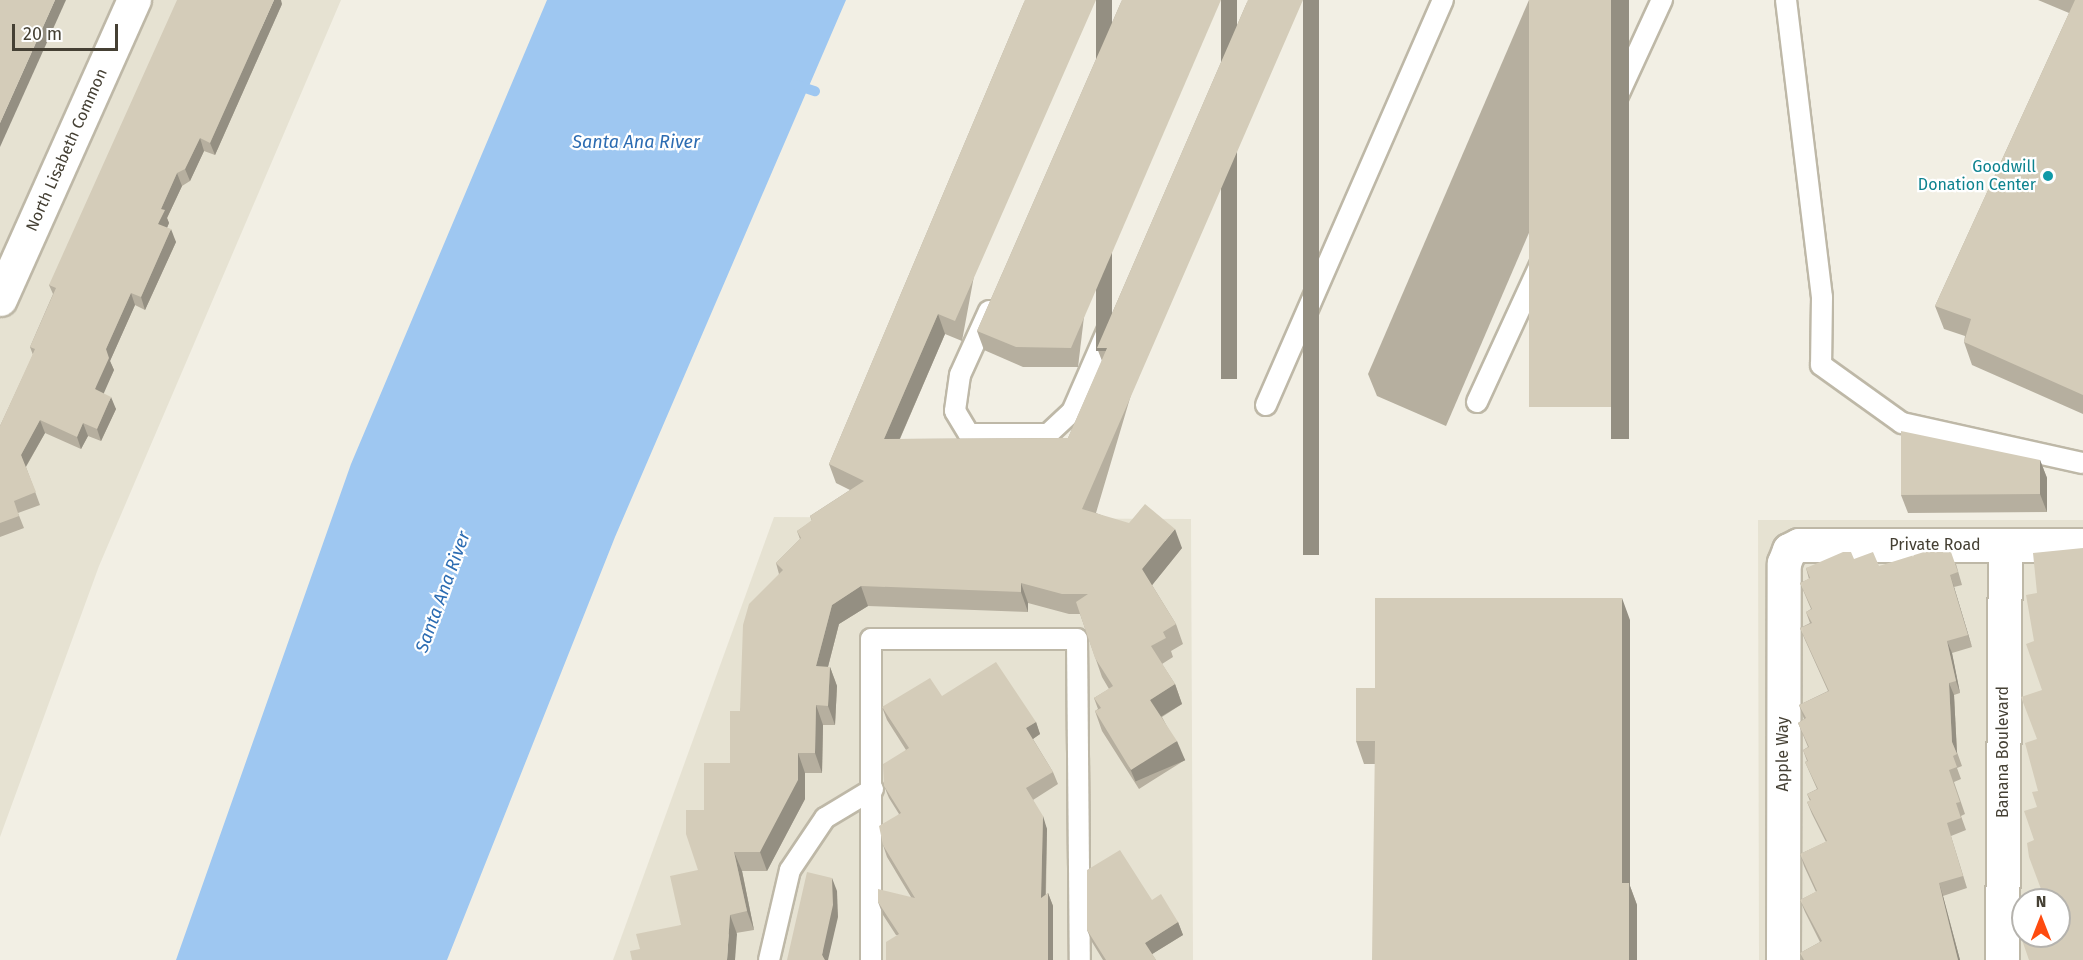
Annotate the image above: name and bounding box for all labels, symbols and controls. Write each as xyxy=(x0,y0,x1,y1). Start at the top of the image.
scale bar xyxy=(15,12,122,50)
text: 20 m xyxy=(23,23,62,45)
street label: North Lisabeth Common xyxy=(22,66,112,234)
water label: Santa Ana River xyxy=(572,131,700,153)
place label: Goodwill Donation Center xyxy=(1918,157,2036,195)
marker: Goodwill Donation Center xyxy=(2041,169,2055,183)
water label: Santa Ana River xyxy=(411,528,475,656)
street label: Private Road xyxy=(1889,535,1981,555)
street label: Banana Boulevard xyxy=(1993,686,2013,818)
street label: Apple Way xyxy=(1773,717,1793,791)
north arrow xyxy=(2011,888,2071,948)
text: N xyxy=(2036,892,2046,911)

